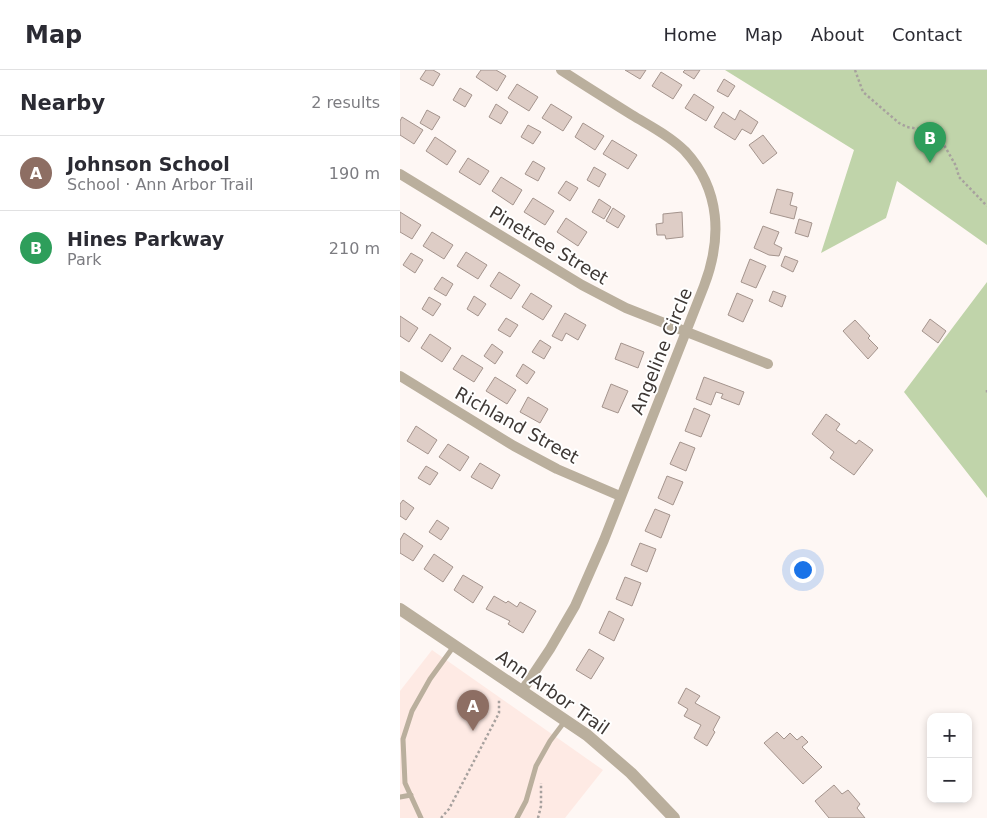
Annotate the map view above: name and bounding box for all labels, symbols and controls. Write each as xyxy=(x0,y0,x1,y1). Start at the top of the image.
text: Map xyxy=(25,21,82,49)
text: Home xyxy=(664,24,717,45)
text: Map xyxy=(745,24,783,45)
text: About xyxy=(811,24,864,45)
text: Contact xyxy=(892,24,962,45)
text: Nearby xyxy=(20,91,105,115)
text: 2 results xyxy=(311,93,380,112)
pin: B xyxy=(914,122,946,163)
text: Johnson School xyxy=(67,153,230,175)
text: A xyxy=(30,164,42,183)
text: 190 m xyxy=(329,164,380,183)
text: School · Ann Arbor Trail xyxy=(67,175,254,194)
street label: Pinetree Street xyxy=(486,201,612,289)
text: Hines Parkway xyxy=(67,228,224,250)
text: B xyxy=(30,239,42,258)
text: 210 m xyxy=(329,239,380,258)
text: Park xyxy=(67,250,102,269)
street label: Angeline Circle xyxy=(626,284,696,418)
street label: Richland Street xyxy=(452,382,582,468)
your location xyxy=(790,557,816,583)
street label: Ann Arbor Trail xyxy=(493,645,613,739)
pin: A xyxy=(457,690,489,731)
map controls xyxy=(927,713,972,803)
button: + xyxy=(927,713,972,758)
button: − xyxy=(927,758,972,803)

